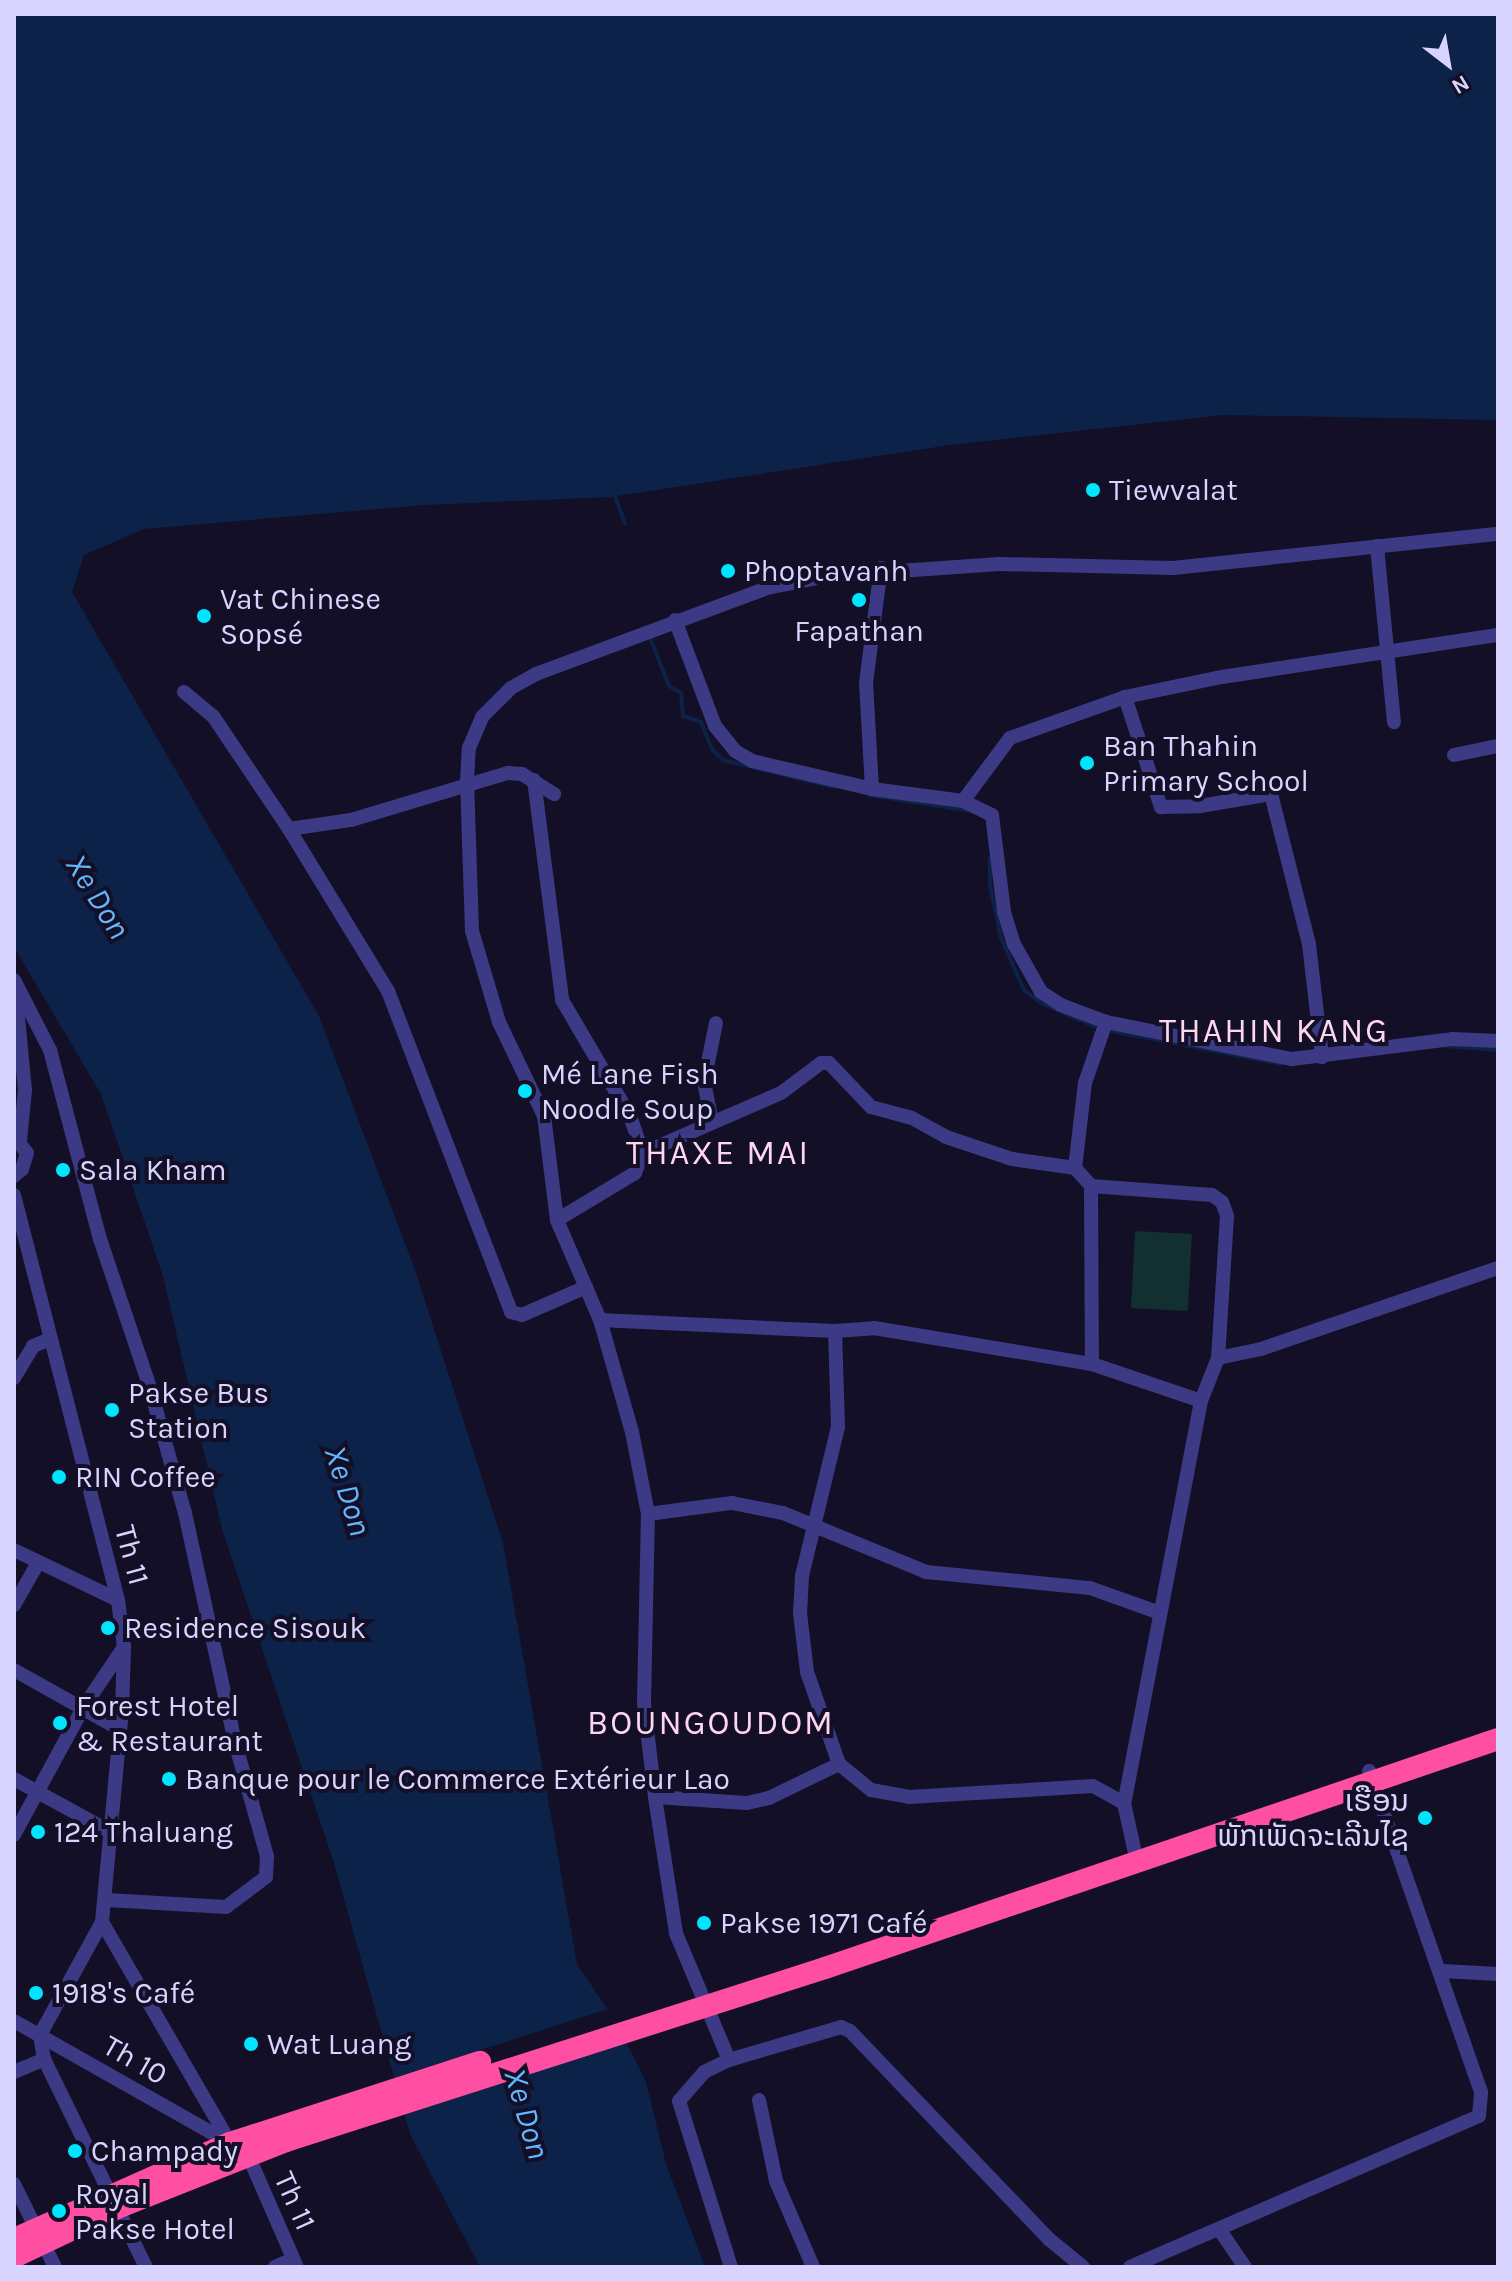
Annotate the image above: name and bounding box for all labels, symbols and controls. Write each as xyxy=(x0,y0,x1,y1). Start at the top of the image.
north arrow xyxy=(1408,24,1488,104)
text: N xyxy=(1447,69,1474,100)
place label: Tiewvalat xyxy=(1109,472,1238,508)
marker: Tiewvalat xyxy=(1084,481,1102,499)
place label: Phoptavanh xyxy=(744,553,908,589)
marker: Phoptavanh xyxy=(719,562,737,580)
place label: Vat Chinese Sopsé xyxy=(220,581,381,652)
marker: Fapathan xyxy=(850,591,868,609)
marker: Vat Chinese Sopsé xyxy=(195,607,213,625)
place label: Fapathan xyxy=(794,613,924,649)
place label: Ban Thahin Primary School xyxy=(1103,728,1309,798)
marker: Ban Thahin Primary School xyxy=(1078,754,1096,772)
water label: Xe Don xyxy=(56,848,138,946)
district label: THAHIN KANG xyxy=(1159,1012,1389,1052)
place label: Mé Lane Fish Noodle Soup xyxy=(541,1056,719,1126)
marker: Mé Lane Fish Noodle Soup xyxy=(516,1082,534,1100)
district label: THAXE MAI xyxy=(626,1134,810,1174)
place label: Sala Kham xyxy=(79,1152,227,1188)
marker: Sala Kham xyxy=(54,1161,72,1179)
place label: Pakse Bus Station xyxy=(128,1375,269,1446)
marker: Pakse Bus Station xyxy=(103,1401,121,1419)
water label: Xe Don xyxy=(315,1441,379,1541)
place label: RIN Coffee xyxy=(75,1459,216,1495)
marker: RIN Coffee xyxy=(50,1468,68,1486)
street label: Th 11 xyxy=(107,1521,157,1589)
place label: Residence Sisouk xyxy=(124,1610,366,1646)
marker: Residence Sisouk xyxy=(99,1619,117,1637)
place label: Forest Hotel & Restaurant xyxy=(76,1688,263,1758)
district label: BOUNGOUDOM xyxy=(587,1704,835,1744)
marker: Forest Hotel & Restaurant xyxy=(51,1714,69,1732)
place label: Banque pour le Commerce Extérieur Lao xyxy=(185,1761,730,1797)
marker: Banque pour le Commerce Extérieur Lao xyxy=(160,1770,178,1788)
place label: ເຮືອນ ພັກເພັດຈະເລີນໄຊ xyxy=(1217,1783,1409,1854)
marker: ເຮືອນ ພັກເພັດຈະເລີນໄຊ xyxy=(1416,1809,1434,1827)
place label: 124 Thaluang xyxy=(54,1814,233,1850)
marker: 124 Thaluang xyxy=(29,1823,47,1841)
place label: Pakse 1971 Café xyxy=(720,1905,927,1941)
marker: Pakse 1971 Café xyxy=(695,1914,713,1932)
place label: 1918's Café xyxy=(52,1975,195,2011)
marker: 1918's Café xyxy=(27,1984,45,2002)
place label: Wat Luang xyxy=(267,2026,412,2062)
street label: Th 10 xyxy=(97,2027,173,2093)
marker: Wat Luang xyxy=(242,2035,260,2053)
water label: Xe Don xyxy=(495,2064,557,2164)
place label: Champady xyxy=(91,2133,238,2169)
marker: Champady xyxy=(66,2142,84,2160)
street label: Th 11 xyxy=(266,2166,324,2236)
place label: Royal Pakse Hotel xyxy=(75,2176,235,2246)
marker: Royal Pakse Hotel xyxy=(50,2202,68,2220)

